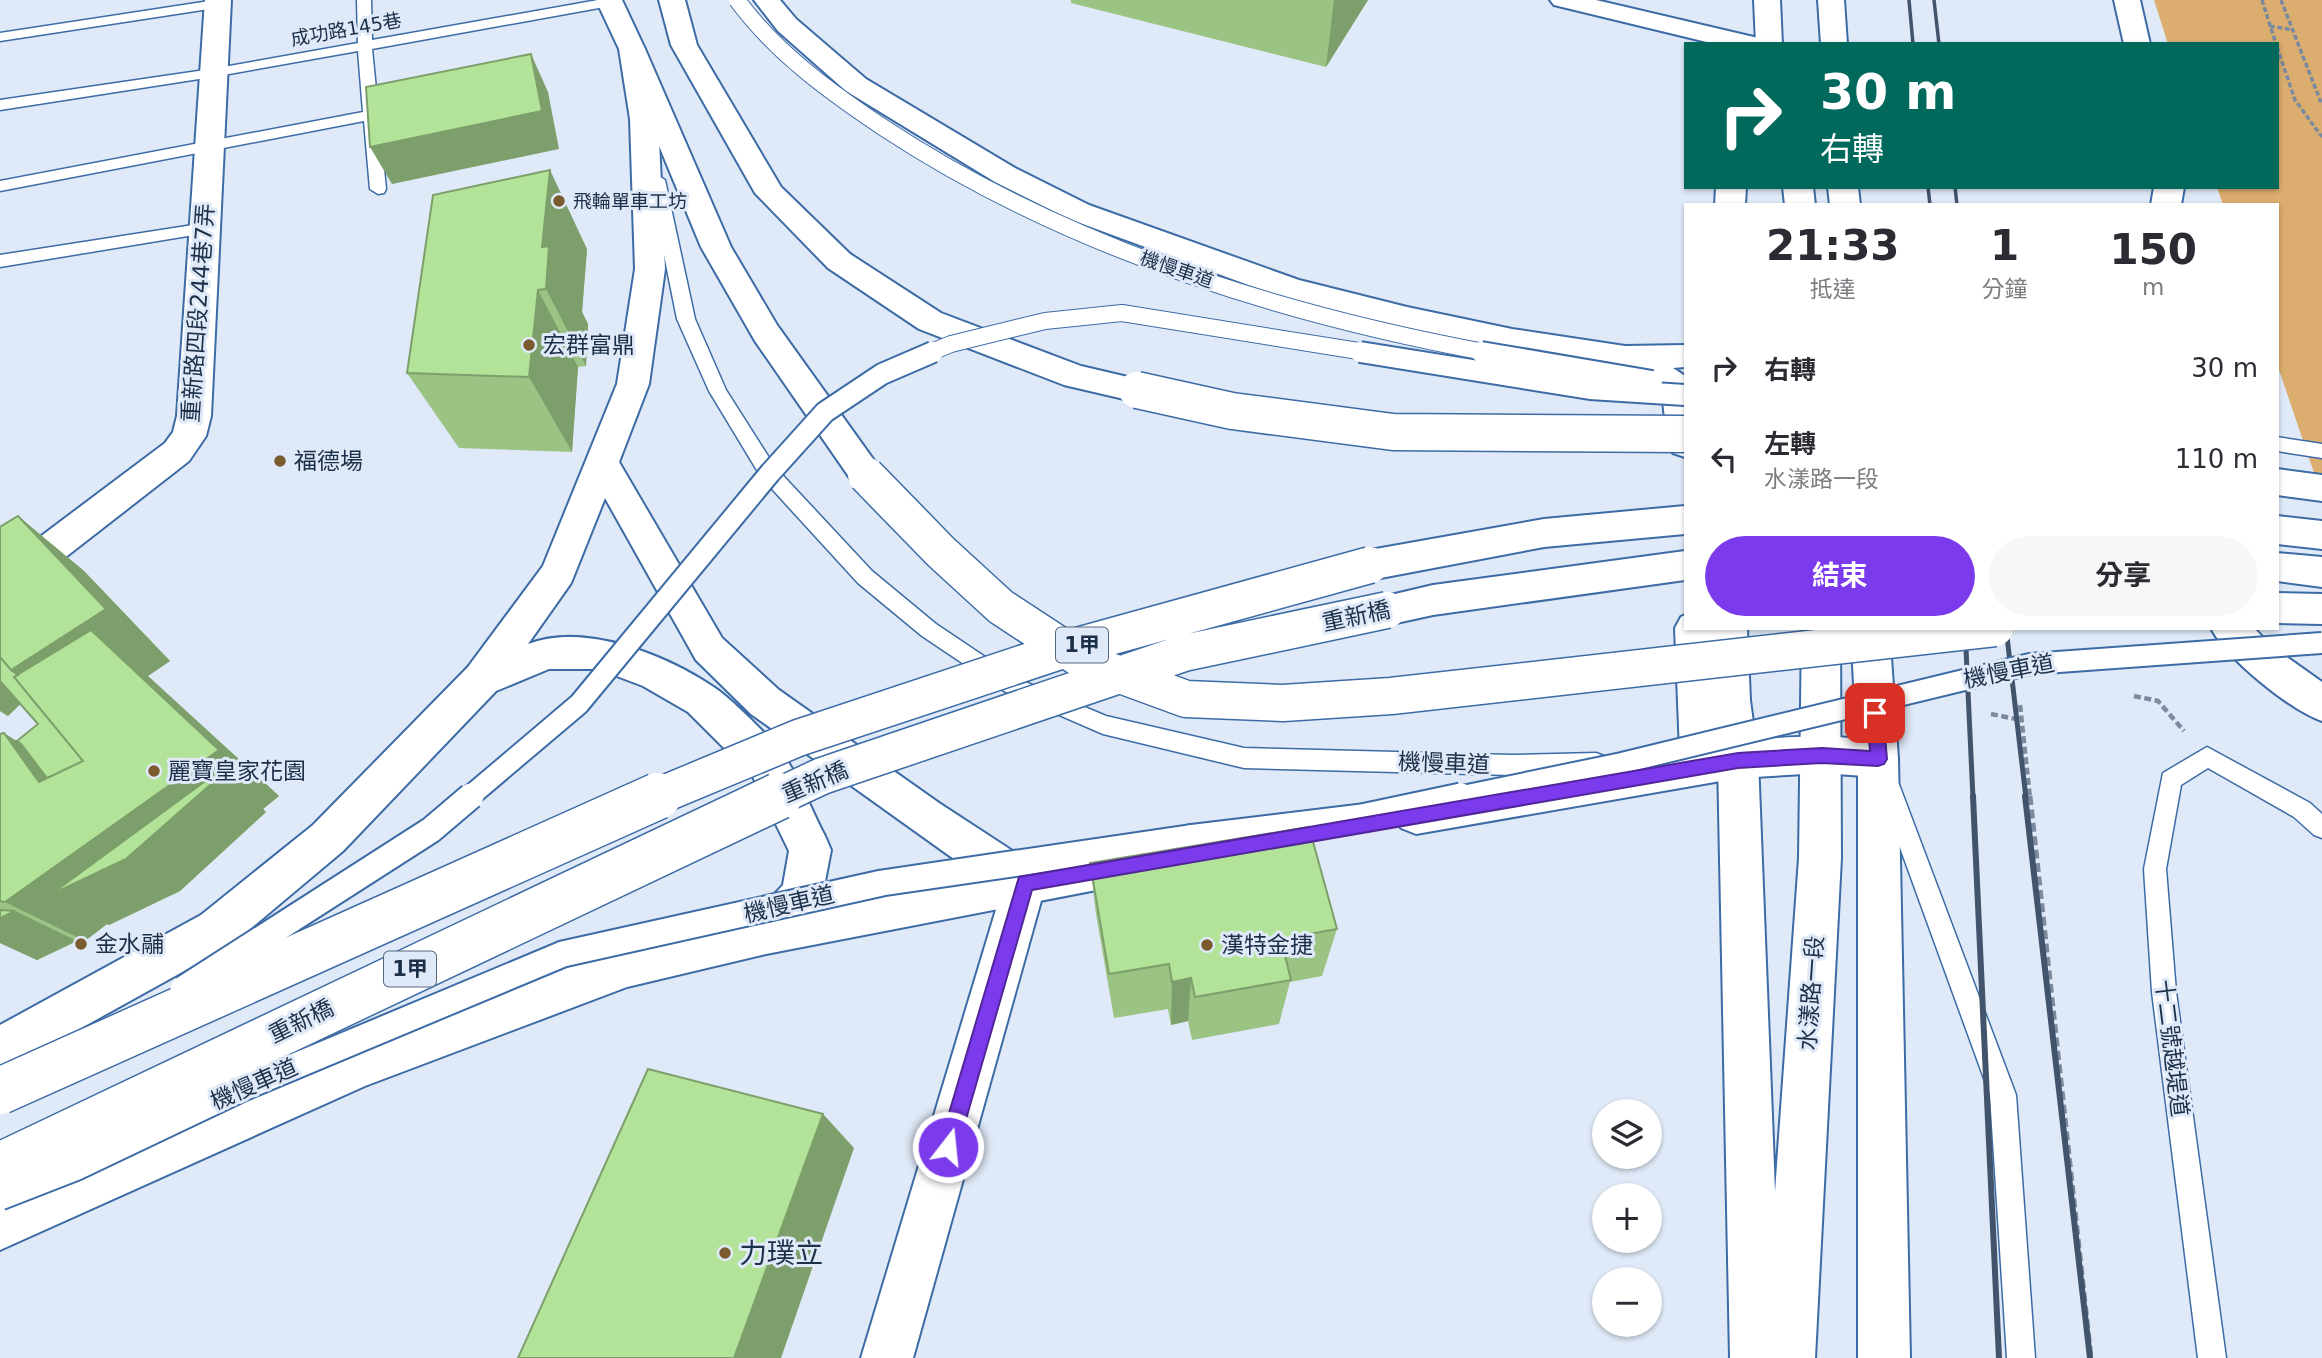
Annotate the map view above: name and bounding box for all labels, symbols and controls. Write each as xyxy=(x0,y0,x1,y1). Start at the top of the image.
street label: 成功路145巷 xyxy=(289,8,403,50)
text: 30 m xyxy=(1820,64,1956,121)
icon: right xyxy=(1705,70,1796,161)
text: 右轉 xyxy=(1820,130,1884,168)
place label: 飛輪單車工坊 xyxy=(573,190,687,212)
marker: 飛輪單車工坊 xyxy=(551,193,567,209)
street label: 重新路四段244巷7弄 xyxy=(177,203,219,423)
text: 21:33 xyxy=(1766,221,1900,270)
text: 1 xyxy=(1990,221,2019,270)
text: 150 xyxy=(2109,225,2197,274)
street label: 機慢車道 xyxy=(1137,246,1217,292)
text: m xyxy=(2142,274,2164,300)
text: 抵達 xyxy=(1810,276,1856,302)
text: 分鐘 xyxy=(1982,276,2028,302)
place label: 宏群富鼎 xyxy=(543,332,635,358)
marker: 宏群富鼎 xyxy=(521,337,537,353)
icon: right xyxy=(1705,349,1743,387)
text: 30 m xyxy=(2191,353,2258,383)
text: 右轉 xyxy=(1764,355,1816,385)
text: 左轉 xyxy=(1764,429,1816,459)
icon: left xyxy=(1705,440,1743,478)
text: 110 m xyxy=(2175,444,2258,474)
place label: 福德場 xyxy=(294,448,363,474)
marker: 福德場 xyxy=(272,453,288,469)
text: 水漾路一段 xyxy=(1764,466,1879,492)
button: 結束 xyxy=(1705,536,1975,616)
button: 分享 xyxy=(1989,536,2258,616)
street label: 重新橋 xyxy=(1320,596,1392,636)
road number: 1甲 xyxy=(1056,628,1108,662)
street label: 機慢車道 xyxy=(1961,649,2057,693)
pin xyxy=(1845,683,1905,743)
icon: arrive xyxy=(1856,694,1894,732)
street label: 機慢車道 xyxy=(1398,748,1490,778)
street label: 重新橋 xyxy=(778,757,852,807)
place label: 麗寶皇家花園 xyxy=(168,758,306,784)
marker: 麗寶皇家花園 xyxy=(146,763,162,779)
street label: 機慢車道 xyxy=(741,881,837,927)
place label: 金水鬴 xyxy=(95,931,164,957)
place label: 漢特金捷 xyxy=(1221,932,1313,958)
street label: 水漾路一段 xyxy=(1794,935,1828,1051)
marker: 金水鬴 xyxy=(73,936,89,952)
marker: 漢特金捷 xyxy=(1199,937,1215,953)
road number: 1甲 xyxy=(384,951,436,986)
street label: 十二號越堤道 xyxy=(2151,978,2193,1118)
street label: 重新橋 xyxy=(264,994,338,1048)
street label: 機慢車道 xyxy=(207,1053,301,1115)
map controls xyxy=(1592,1099,1662,1337)
button: layers xyxy=(1592,1099,1662,1169)
position arrow xyxy=(911,1110,985,1184)
button: + xyxy=(1592,1183,1662,1253)
place label: 力璞立 xyxy=(739,1237,823,1270)
marker: 力璞立 xyxy=(717,1245,733,1261)
button: − xyxy=(1592,1267,1662,1337)

